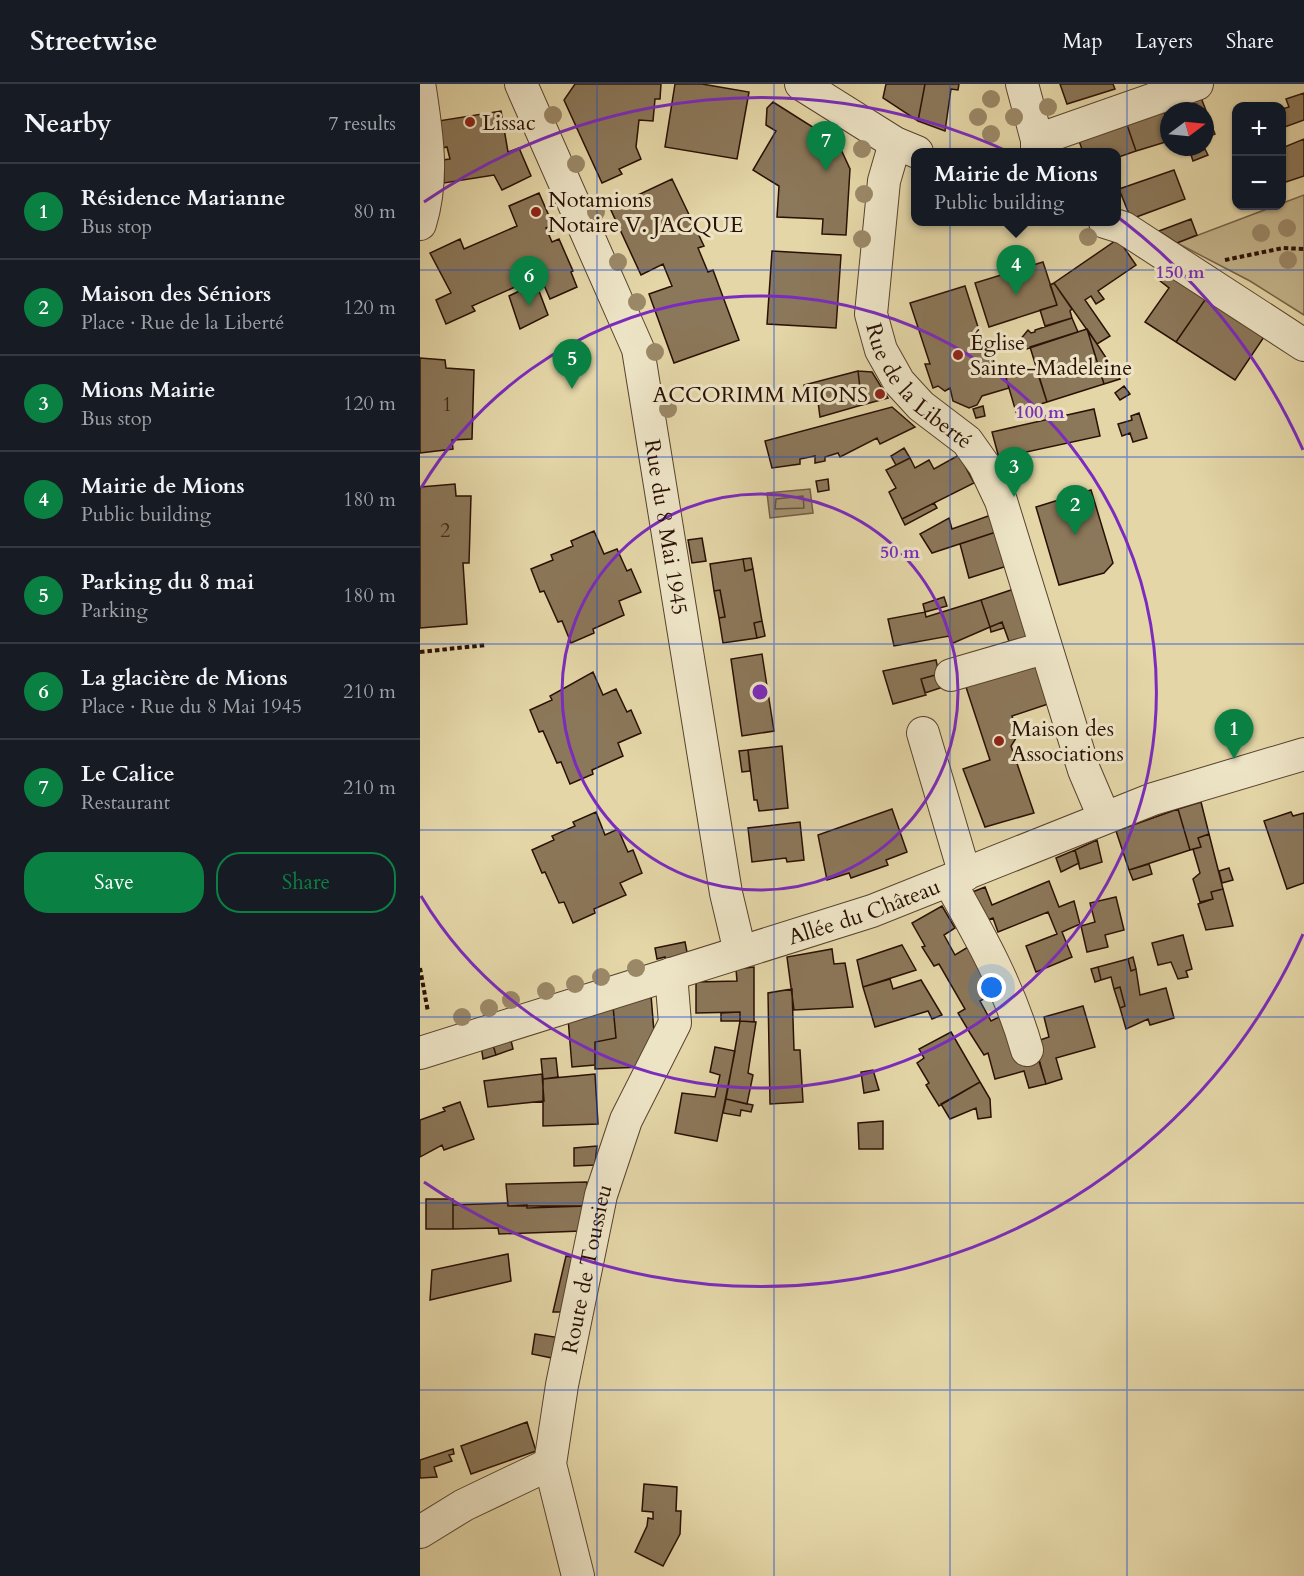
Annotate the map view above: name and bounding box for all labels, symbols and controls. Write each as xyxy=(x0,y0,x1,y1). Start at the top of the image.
text: Streetwise xyxy=(30,22,158,60)
text: Map xyxy=(1063,27,1103,56)
text: Layers xyxy=(1136,27,1193,56)
text: Share xyxy=(1226,27,1274,56)
north arrow xyxy=(1160,102,1214,156)
map controls xyxy=(1232,102,1286,210)
button: + xyxy=(1232,102,1286,156)
text: Nearby xyxy=(24,106,112,141)
place label: Lissac xyxy=(482,108,536,138)
text: 7 results xyxy=(328,110,396,137)
marker: Lissac xyxy=(463,115,477,129)
pin: 7 xyxy=(806,122,846,171)
popup xyxy=(911,148,1121,226)
button: − xyxy=(1232,156,1286,210)
text: Mairie de Mions xyxy=(934,159,1098,189)
text: Résidence Marianne xyxy=(81,183,285,213)
place label: Notamions Notaire V. JACQUE xyxy=(548,185,743,240)
text: Public building xyxy=(934,189,1064,216)
text: 1 xyxy=(38,198,49,225)
text: 80 m xyxy=(353,198,396,225)
marker: Notamions Notaire V. JACQUE xyxy=(529,205,543,219)
text: Bus stop xyxy=(81,213,152,240)
pin: 4 xyxy=(996,246,1036,295)
pin: 6 xyxy=(510,256,548,306)
text: 150 m xyxy=(1155,260,1205,285)
text: Maison des Séniors xyxy=(81,279,271,309)
text: 2 xyxy=(38,294,49,321)
text: 120 m xyxy=(343,294,396,321)
text: Place · Rue de la Liberté xyxy=(81,309,284,336)
street label: Rue de la Liberté xyxy=(858,320,978,456)
place label: Église Sainte-Madeleine xyxy=(970,328,1132,383)
pin: 5 xyxy=(552,340,592,389)
marker: Église Sainte-Madeleine xyxy=(951,348,965,362)
text: Mions Mairie xyxy=(81,375,215,405)
place label: ACCORIMM MIONS xyxy=(653,380,868,410)
marker: ACCORIMM MIONS xyxy=(873,387,887,401)
text: 3 xyxy=(38,390,49,417)
text: 120 m xyxy=(343,390,396,417)
house number: 1 xyxy=(442,391,452,418)
text: 100 m xyxy=(1015,400,1065,425)
text: Bus stop xyxy=(81,405,152,432)
street label: Rue du 8 Mai 1945 xyxy=(637,437,695,617)
pin: 3 xyxy=(994,448,1034,497)
text: Mairie de Mions xyxy=(81,471,245,501)
text: 4 xyxy=(38,486,49,513)
text: 180 m xyxy=(343,486,396,513)
pin: 2 xyxy=(1056,486,1094,535)
text: Public building xyxy=(81,501,211,528)
house number: 2 xyxy=(440,517,450,544)
text: 50 m xyxy=(880,540,920,565)
text: Parking du 8 mai xyxy=(81,567,254,597)
text: 5 xyxy=(38,582,49,609)
text: 180 m xyxy=(343,582,396,609)
text: Parking xyxy=(81,597,148,624)
text: La glacière de Mions xyxy=(81,663,288,693)
text: 6 xyxy=(38,678,49,705)
text: 210 m xyxy=(343,678,396,705)
centre of rings xyxy=(750,682,770,702)
text: Place · Rue du 8 Mai 1945 xyxy=(81,693,302,720)
pin: 1 xyxy=(1214,710,1254,759)
place label: Maison des Associations xyxy=(1011,714,1124,769)
marker: Maison des Associations xyxy=(992,734,1006,748)
text: Le Calice xyxy=(81,759,175,789)
text: 7 xyxy=(38,774,49,801)
text: 210 m xyxy=(343,774,396,801)
text: Restaurant xyxy=(81,789,170,816)
button: Save xyxy=(24,852,204,913)
button: Share xyxy=(216,852,396,913)
street label: Allée du Château xyxy=(784,871,945,952)
your location xyxy=(977,973,1006,1002)
street label: Route de Toussieu xyxy=(555,1180,620,1357)

